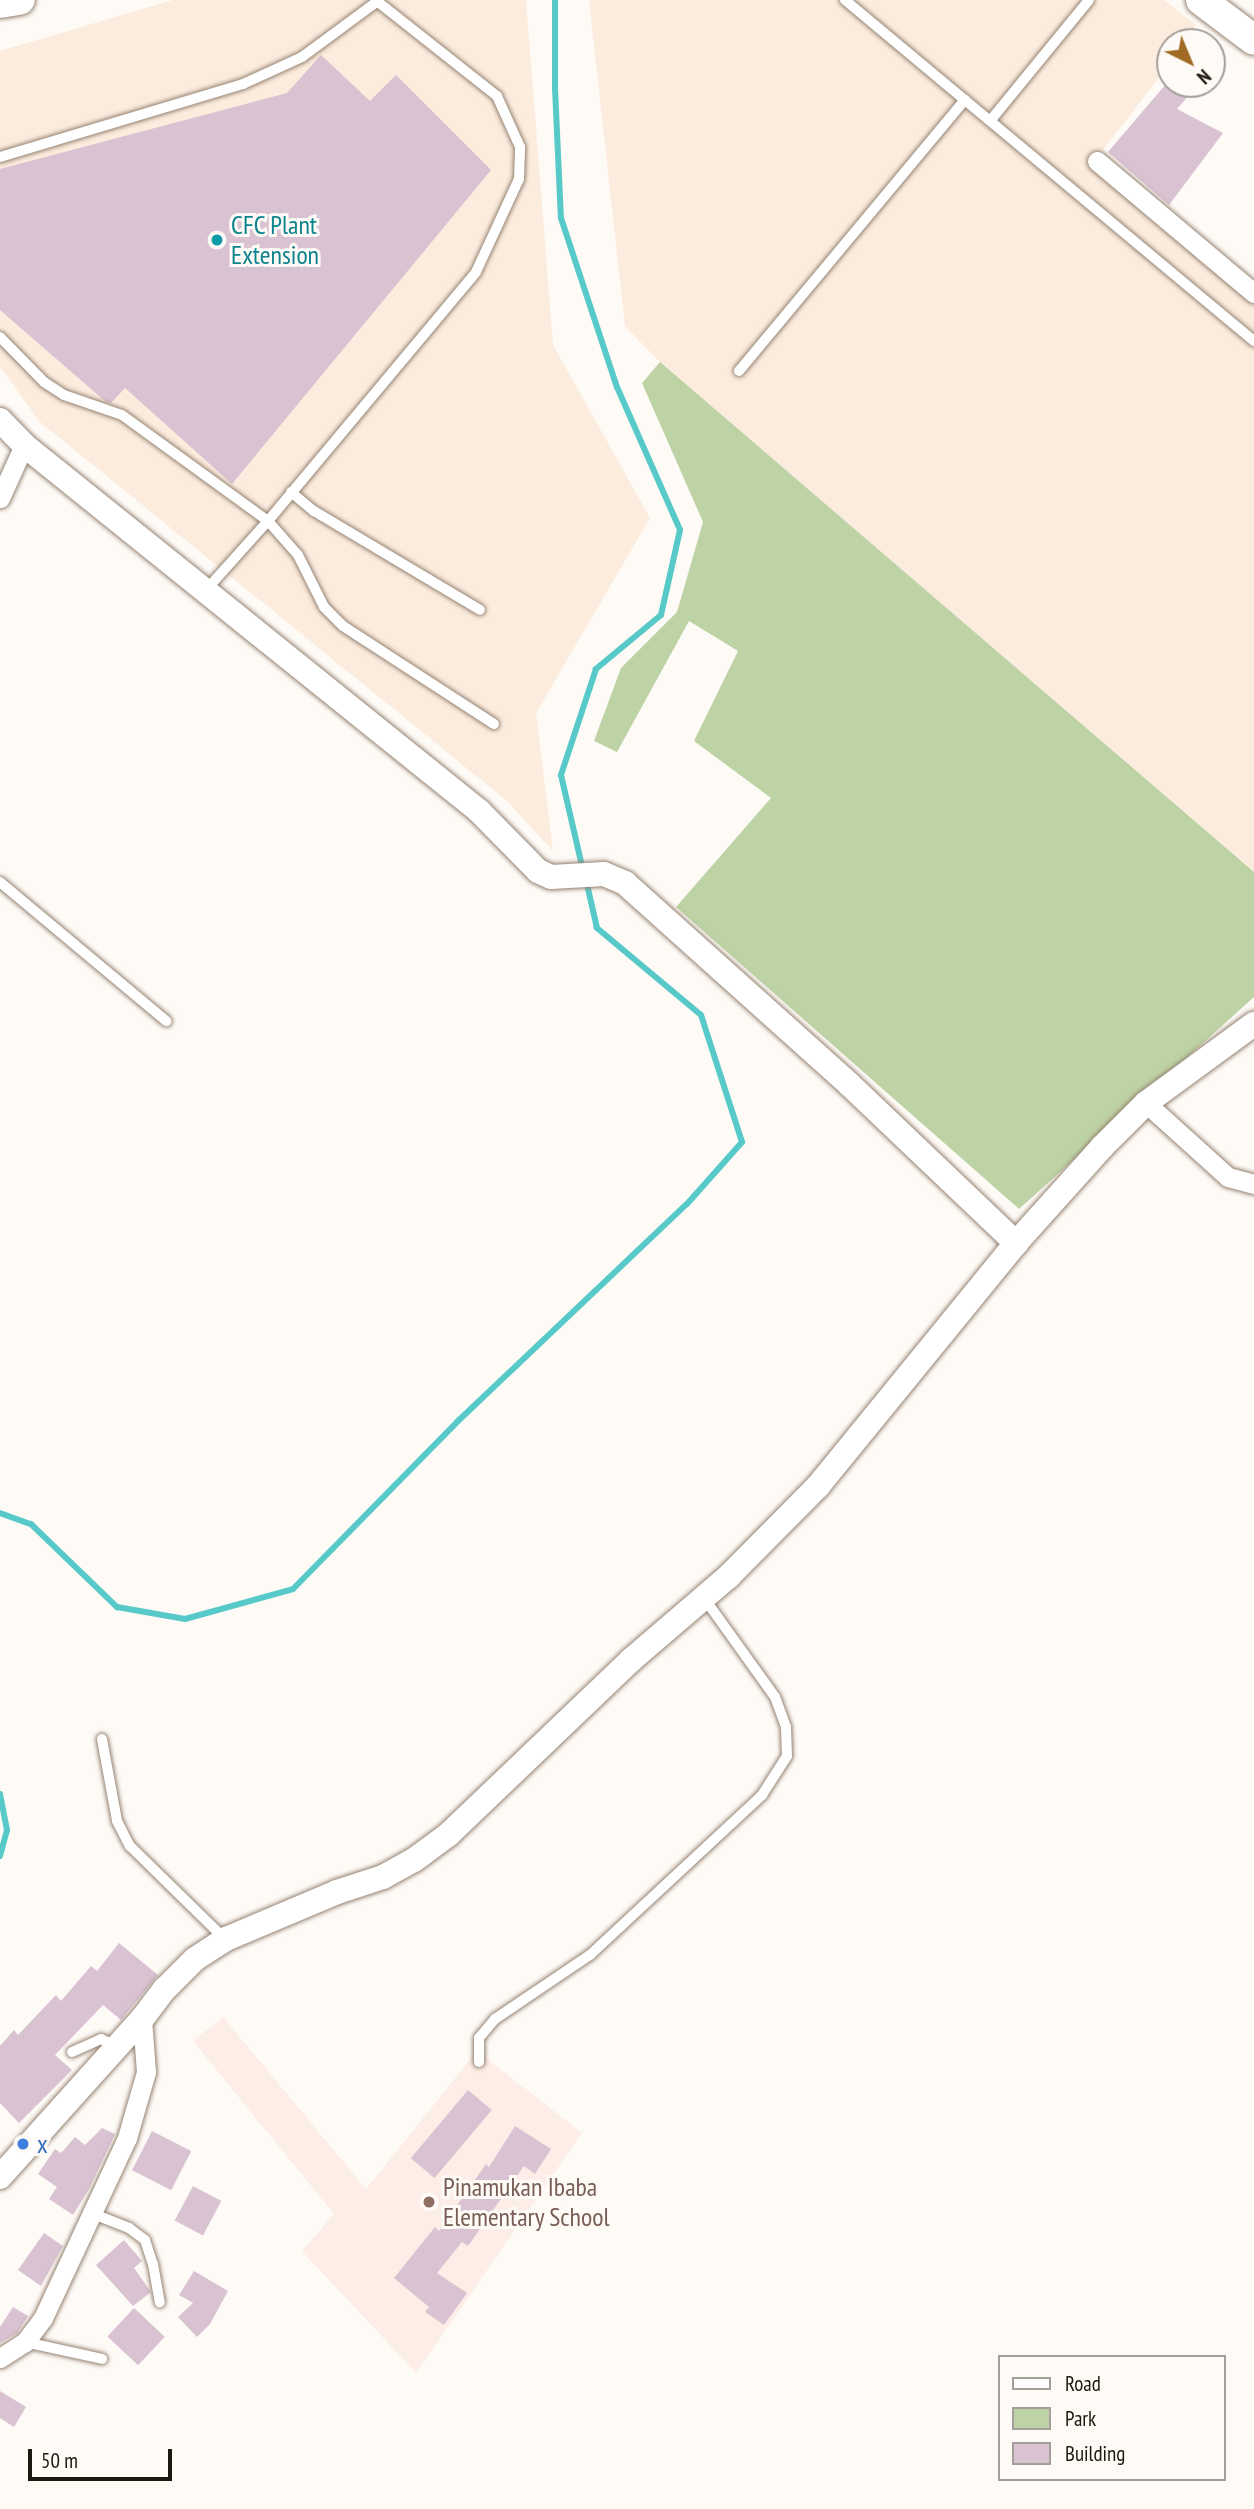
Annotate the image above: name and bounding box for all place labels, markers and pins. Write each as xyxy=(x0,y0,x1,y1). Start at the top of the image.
place label: CFC Plant Extension xyxy=(231,209,319,270)
marker: CFC Plant Extension xyxy=(209,232,225,248)
place label: x xyxy=(37,2128,48,2160)
marker: x xyxy=(15,2136,31,2152)
place label: Pinamukan Ibaba Elementary School xyxy=(443,2171,610,2232)
marker: Pinamukan Ibaba Elementary School xyxy=(421,2194,437,2210)

